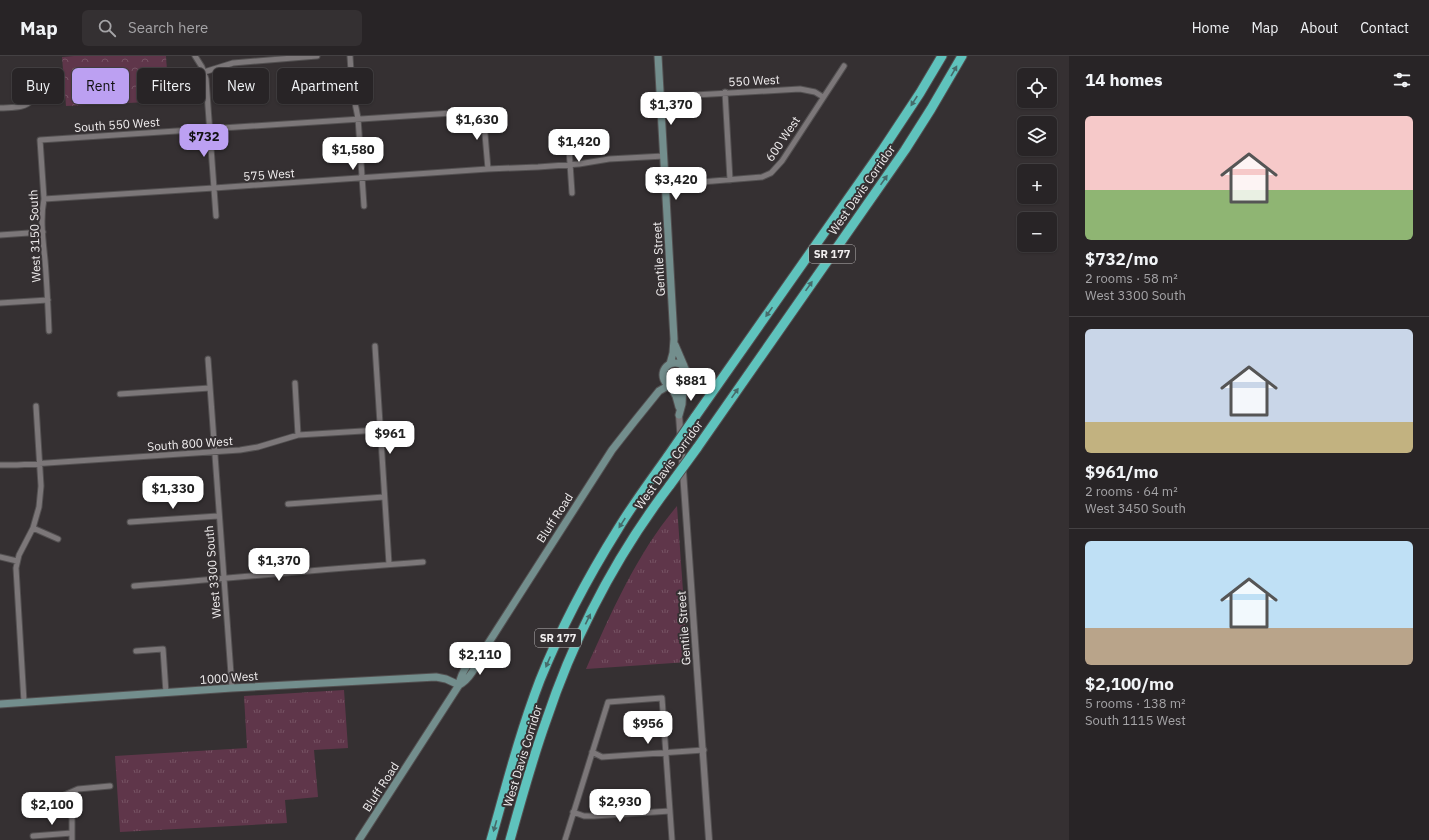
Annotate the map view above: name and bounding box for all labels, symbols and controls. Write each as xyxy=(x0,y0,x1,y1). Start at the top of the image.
search box xyxy=(82,10,362,46)
text: Map xyxy=(20,16,58,40)
icon: search xyxy=(96,17,118,39)
text: Search here xyxy=(128,18,208,37)
text: Home xyxy=(1192,19,1229,37)
text: Map xyxy=(1251,19,1278,37)
text: About xyxy=(1300,19,1338,37)
text: Contact xyxy=(1360,19,1409,37)
one-way arrow xyxy=(951,65,958,77)
chip: Buy xyxy=(12,68,64,104)
chip: Rent xyxy=(72,68,129,104)
chip: Filters xyxy=(137,68,205,104)
chip: New xyxy=(213,68,269,104)
chip: Apartment xyxy=(277,68,373,104)
map controls xyxy=(1017,68,1057,252)
button: locate xyxy=(1017,68,1057,108)
text: 14 homes xyxy=(1085,69,1162,91)
icon: filters xyxy=(1391,69,1413,91)
street label: 550 West xyxy=(728,72,780,89)
pin: $1,370 xyxy=(638,92,704,126)
text: $1,370 xyxy=(649,96,693,113)
one-way arrow xyxy=(910,96,918,106)
pin: $1,630 xyxy=(444,107,510,141)
text: $1,630 xyxy=(455,111,499,128)
street label: 600 West xyxy=(762,113,803,164)
street label: South 550 West xyxy=(74,114,160,135)
button: layers xyxy=(1017,116,1057,156)
pin: $732 xyxy=(180,124,228,158)
text: $732 xyxy=(188,128,220,145)
pin: $1,420 xyxy=(546,129,612,163)
text: $1,420 xyxy=(557,133,601,150)
pin: $1,580 xyxy=(320,137,386,171)
text: $1,580 xyxy=(331,141,375,158)
street label: West Davis Corridor xyxy=(825,142,898,237)
icon: home xyxy=(1213,142,1285,214)
button: + xyxy=(1017,164,1057,204)
street label: 575 West xyxy=(243,165,295,184)
pin: $3,420 xyxy=(643,167,709,201)
text: $3,420 xyxy=(654,171,698,188)
one-way arrow xyxy=(880,175,888,185)
street label: West 3150 South xyxy=(25,189,44,283)
button: − xyxy=(1017,212,1057,252)
street label: Gentile Street xyxy=(649,221,668,297)
road number: SR 177 xyxy=(809,245,855,263)
text: $732/mo xyxy=(1085,248,1158,270)
text: 2 rooms · 58 m² xyxy=(1085,270,1178,287)
one-way arrow xyxy=(805,281,813,292)
text: West 3300 South xyxy=(1085,287,1186,304)
one-way arrow xyxy=(765,307,773,317)
icon: home xyxy=(1213,355,1285,427)
pin: $881 xyxy=(667,368,715,402)
text: $881 xyxy=(675,372,707,389)
one-way arrow xyxy=(731,388,739,398)
street label: West Davis Corridor xyxy=(631,417,706,512)
pin: $961 xyxy=(366,421,414,455)
text: $961 xyxy=(374,425,406,442)
street label: South 800 West xyxy=(147,433,233,454)
text: $961/mo xyxy=(1085,461,1158,483)
pin: $1,330 xyxy=(140,476,206,510)
text: $1,330 xyxy=(151,480,195,497)
text: 2 rooms · 64 m² xyxy=(1085,483,1178,500)
street label: Bluff Road xyxy=(533,490,576,545)
text: West 3450 South xyxy=(1085,500,1186,517)
one-way arrow xyxy=(618,517,625,529)
street label: West 3300 South xyxy=(201,525,224,619)
pin: $1,370 xyxy=(246,548,312,582)
text: $1,370 xyxy=(257,552,301,569)
icon: home xyxy=(1213,567,1285,639)
street label: Gentile Street xyxy=(673,590,694,666)
one-way arrow xyxy=(585,613,591,624)
road number: SR 177 xyxy=(535,629,581,647)
pin: $2,110 xyxy=(447,642,513,676)
text: $2,110 xyxy=(458,646,502,663)
one-way arrow xyxy=(545,657,551,668)
street label: 1000 West xyxy=(199,668,259,687)
text: $2,100/mo xyxy=(1085,673,1174,695)
text: 5 rooms · 138 m² xyxy=(1085,695,1186,712)
street label: West Davis Corridor xyxy=(500,702,545,809)
pin: $956 xyxy=(624,711,672,745)
text: South 1115 West xyxy=(1085,712,1186,729)
text: $956 xyxy=(632,715,664,732)
street label: Bluff Road xyxy=(359,759,402,814)
pin: $2,930 xyxy=(587,789,653,823)
pin: $2,100 xyxy=(19,792,85,826)
text: $2,930 xyxy=(598,793,642,810)
text: $2,100 xyxy=(30,796,74,813)
one-way arrow xyxy=(492,820,498,832)

